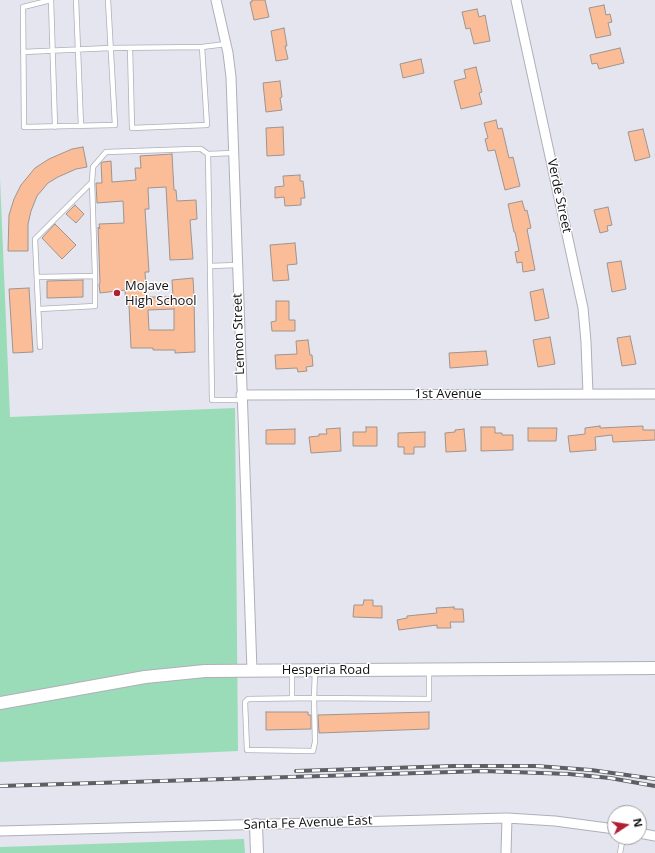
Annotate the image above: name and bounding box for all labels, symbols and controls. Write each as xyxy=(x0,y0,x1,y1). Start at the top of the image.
street label: Verde Street xyxy=(544,158,574,234)
place label: Mojave High School xyxy=(125,278,197,309)
marker: Mojave High School xyxy=(112,288,122,298)
street label: Lemon Street xyxy=(230,293,248,375)
street label: 1st Avenue xyxy=(415,386,481,402)
street label: Hesperia Road xyxy=(282,662,370,678)
north arrow xyxy=(607,805,647,845)
street label: Santa Fe Avenue East xyxy=(243,813,373,833)
text: N xyxy=(630,817,647,829)

